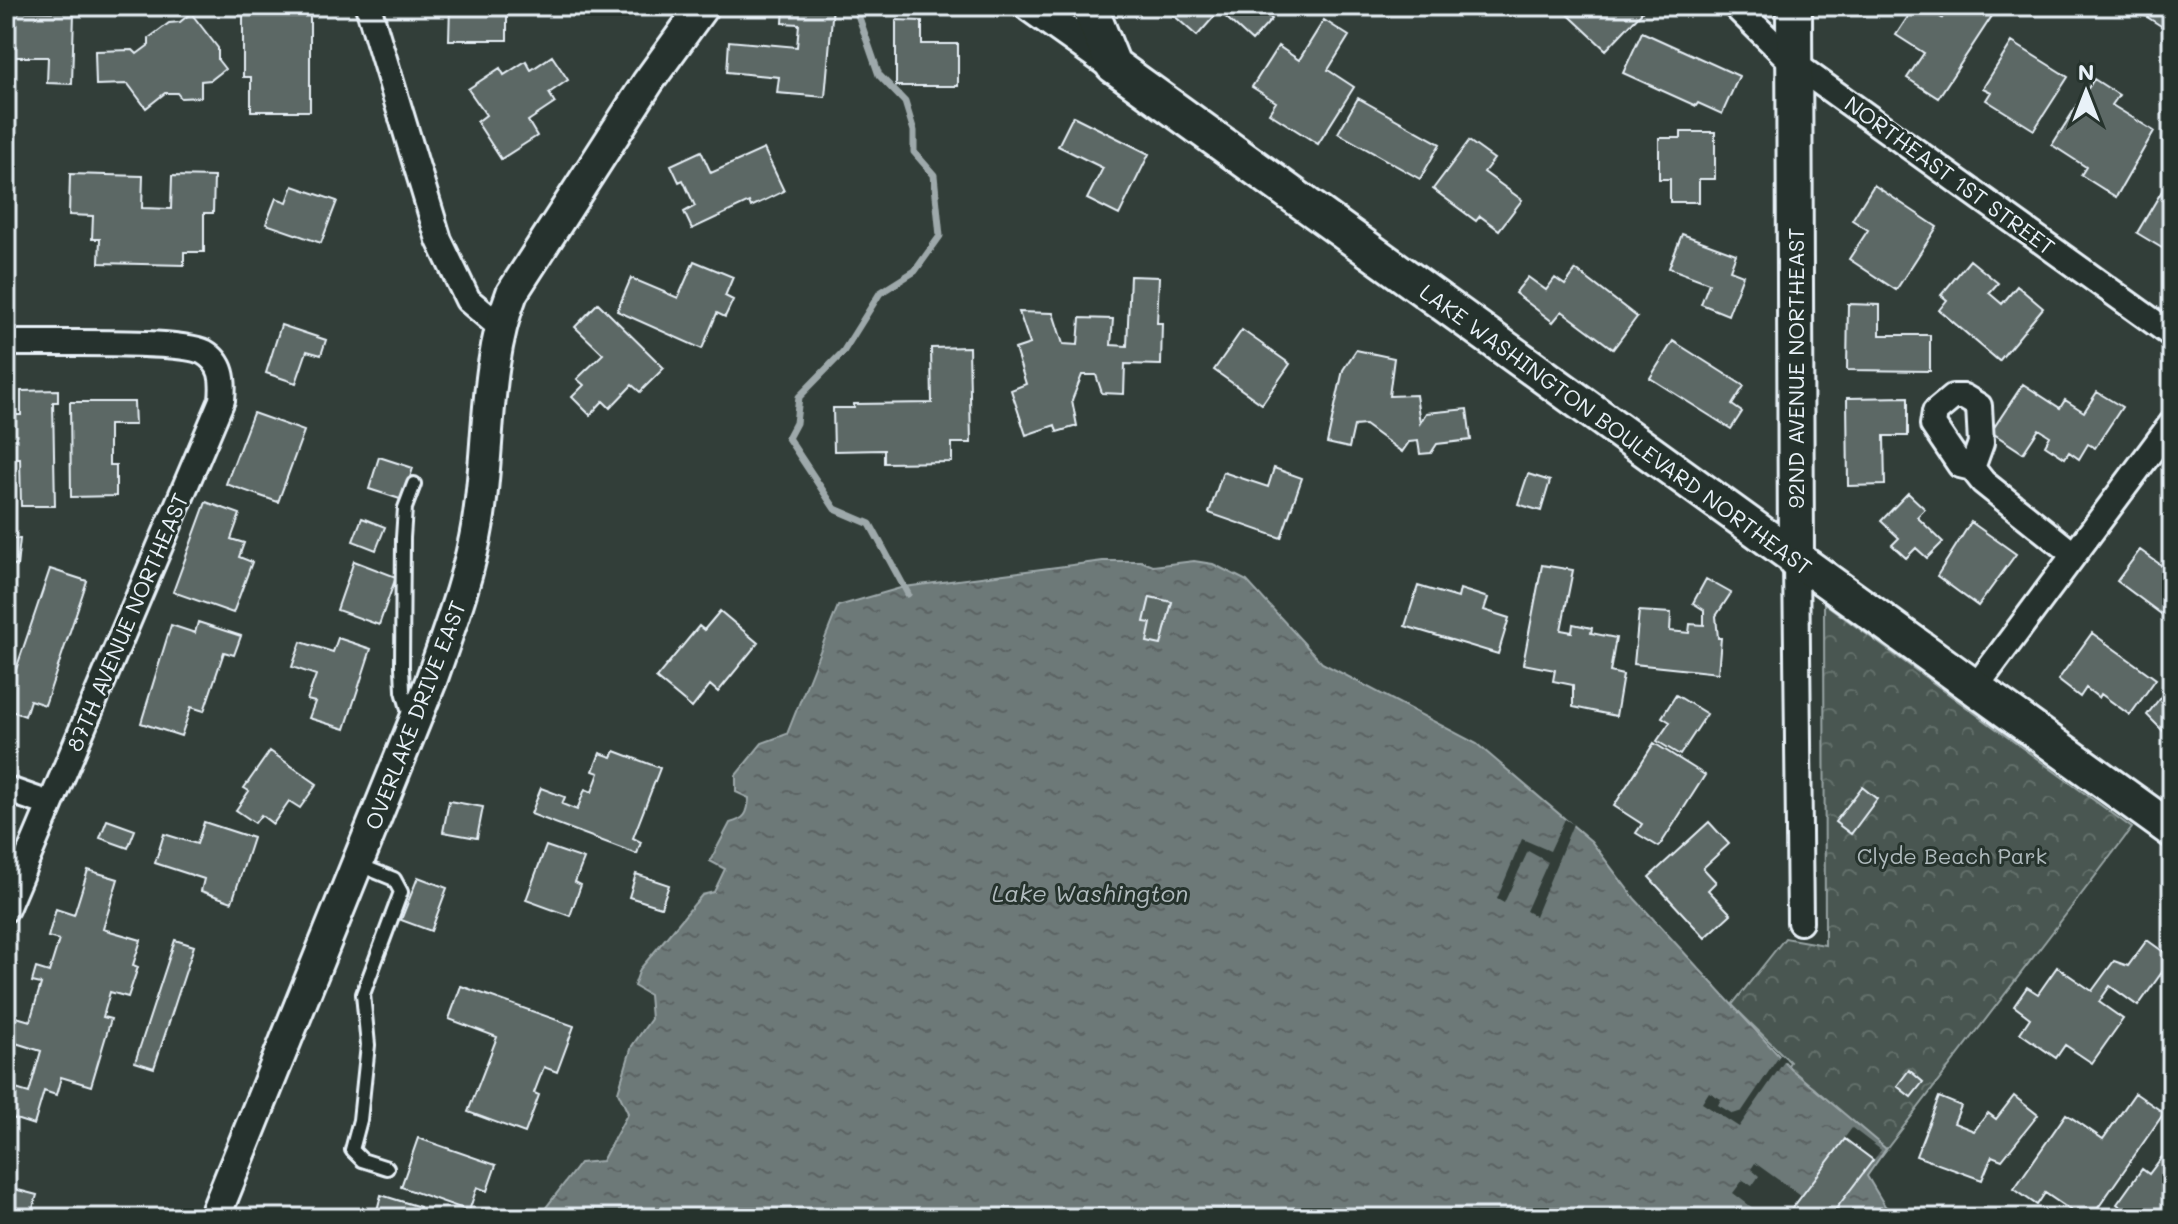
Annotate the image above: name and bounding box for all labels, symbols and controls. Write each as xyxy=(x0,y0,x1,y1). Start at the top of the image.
north arrow xyxy=(2046,52,2126,132)
text: N xyxy=(2078,57,2094,86)
street label: NORTHEAST 1ST STREET xyxy=(1839,89,2061,261)
street label: 92ND AVENUE NORTHEAST xyxy=(1781,227,1810,509)
street label: LAKE WASHINGTON BOULEVARD NORTHEAST xyxy=(1414,277,1818,581)
street label: 87TH AVENUE NORTHEAST xyxy=(59,488,195,756)
street label: OVERLAKE DRIVE EAST xyxy=(358,596,472,834)
park label: Clyde Beach Park xyxy=(1857,841,2047,870)
water label: Lake Washington xyxy=(992,877,1188,908)

